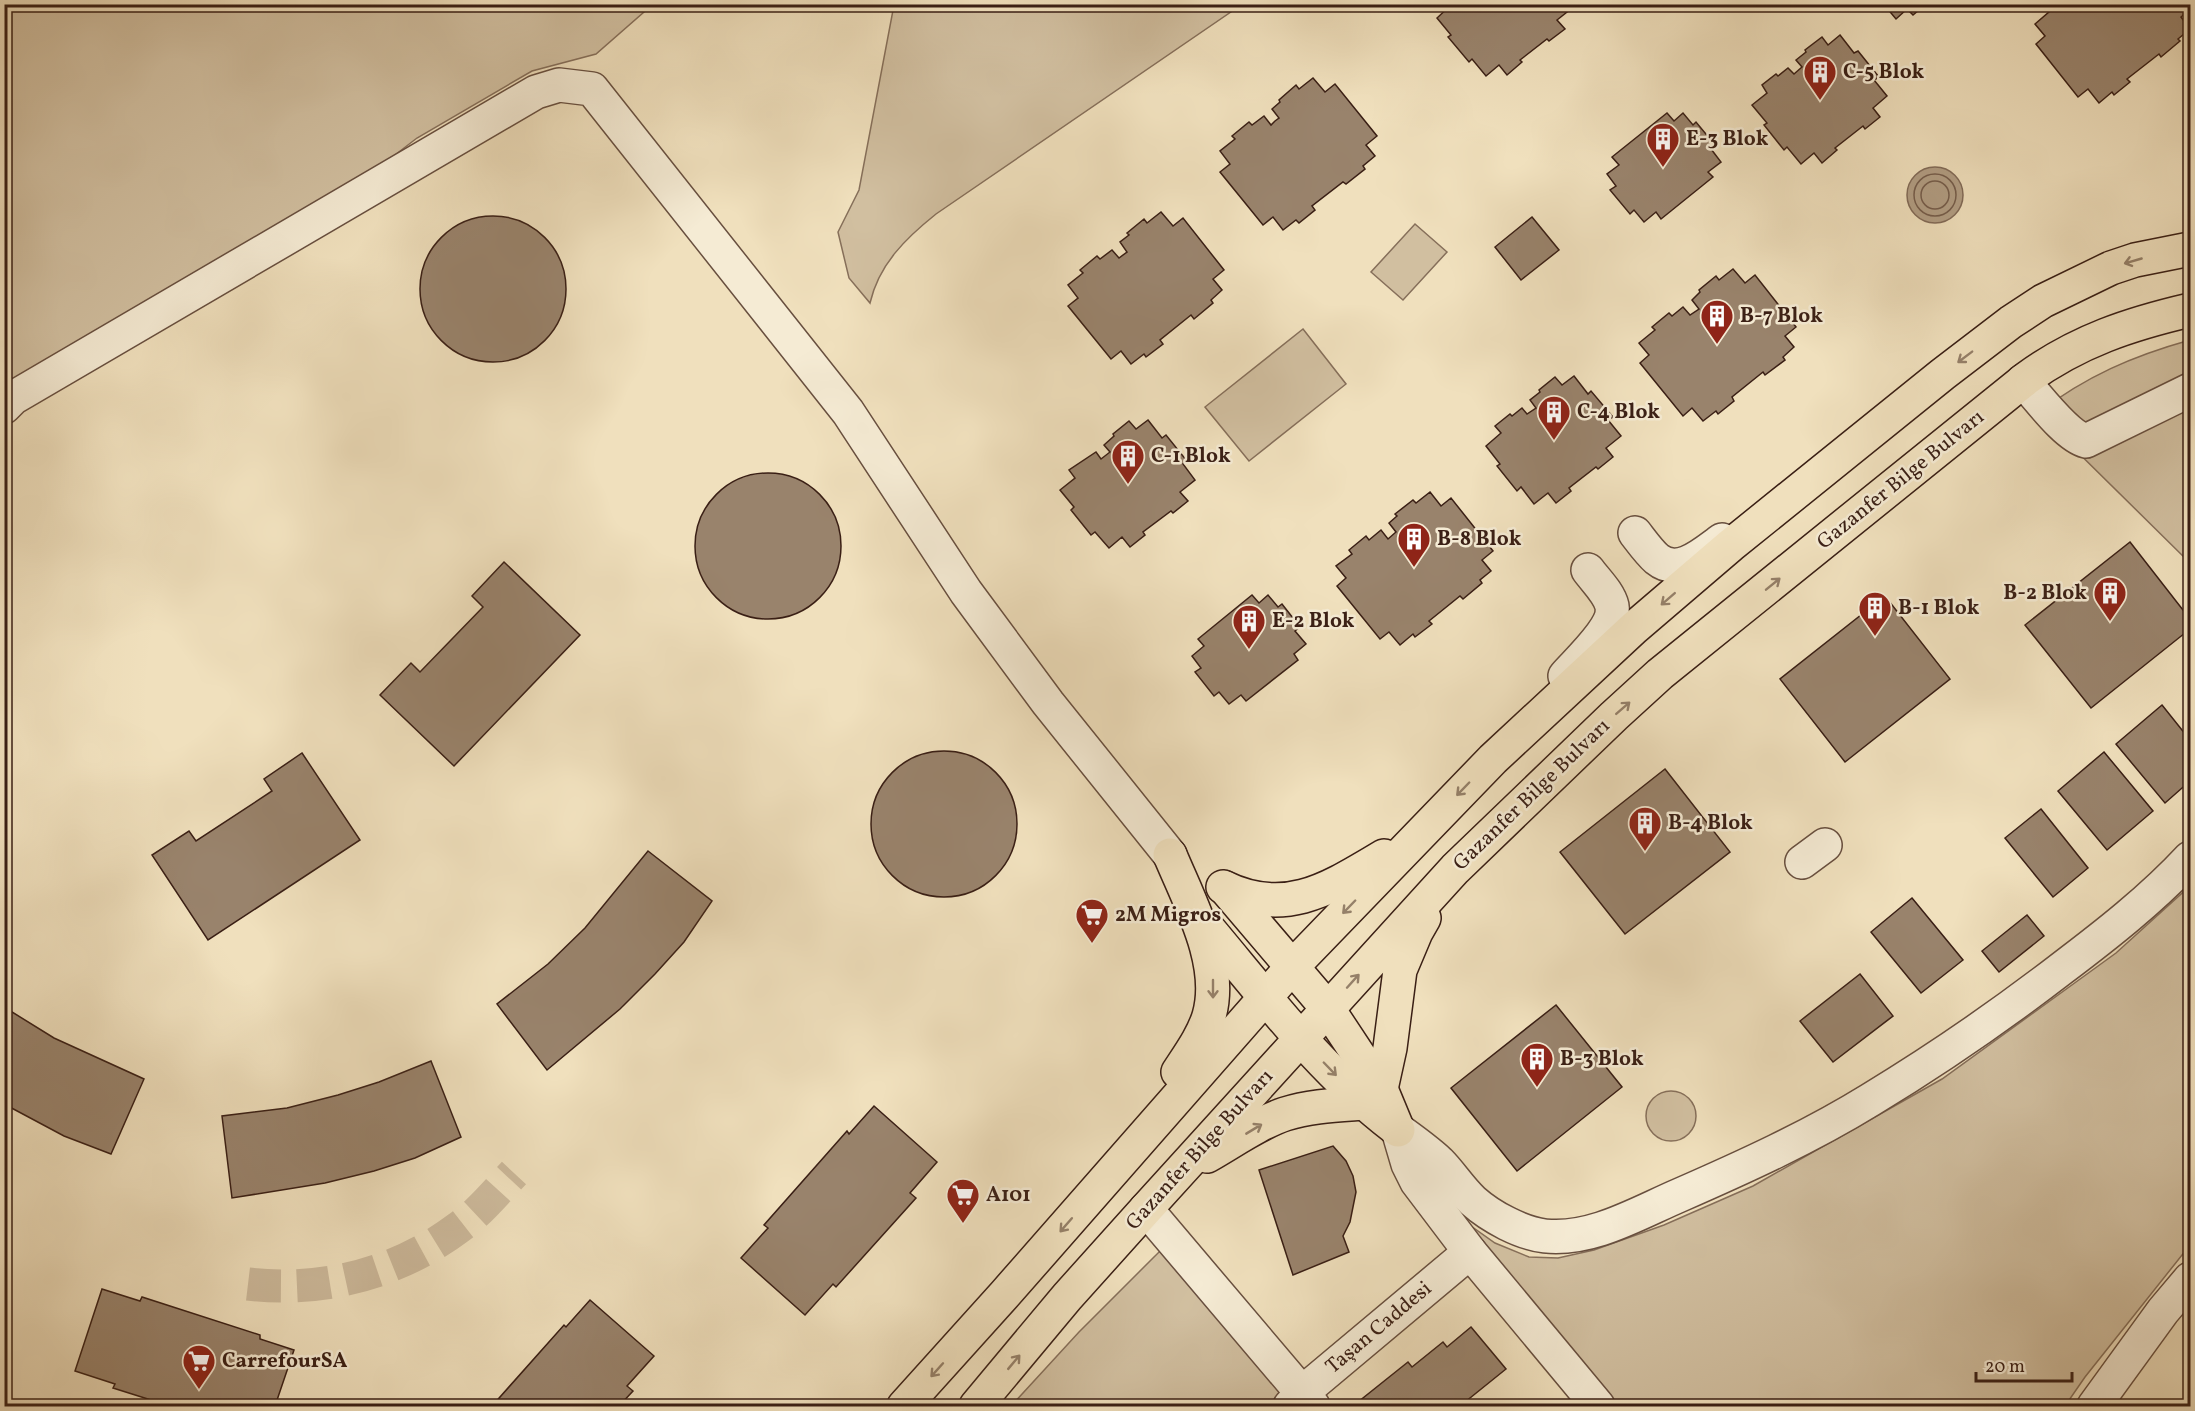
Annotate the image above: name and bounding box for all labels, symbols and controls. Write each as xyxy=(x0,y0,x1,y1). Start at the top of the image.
building icon: C-5 Blok xyxy=(1802,54,1838,101)
place label: C-5 Blok xyxy=(1843,58,1925,87)
building icon: E-3 Blok xyxy=(1645,121,1681,168)
place label: E-3 Blok xyxy=(1686,125,1769,154)
one-way arrow xyxy=(2124,255,2143,267)
building icon: B-7 Blok xyxy=(1699,298,1735,345)
place label: B-7 Blok xyxy=(1740,302,1823,331)
one-way arrow xyxy=(1957,350,1973,363)
building icon: C-4 Blok xyxy=(1536,394,1572,441)
place label: C-4 Blok xyxy=(1577,398,1660,427)
street label: Gazanfer Bilge Bulvarı xyxy=(1811,403,1991,557)
building icon: C-1 Blok xyxy=(1110,438,1146,485)
place label: C-1 Blok xyxy=(1151,442,1231,471)
building icon: B-8 Blok xyxy=(1396,521,1432,568)
place label: B-8 Blok xyxy=(1437,525,1522,554)
building icon: B-2 Blok xyxy=(2092,575,2128,622)
one-way arrow xyxy=(1765,577,1781,590)
place label: B-2 Blok xyxy=(2003,579,2087,608)
building icon: B-1 Blok xyxy=(1857,590,1893,637)
one-way arrow xyxy=(1660,592,1675,606)
place label: B-1 Blok xyxy=(1898,594,1980,623)
building icon: E-2 Blok xyxy=(1231,603,1267,650)
place label: E-2 Blok xyxy=(1272,607,1355,636)
one-way arrow xyxy=(1615,701,1630,715)
street label: Gazanfer Bilge Bulvarı xyxy=(1447,712,1617,878)
one-way arrow xyxy=(1456,782,1471,797)
building icon: B-4 Blok xyxy=(1627,805,1663,852)
place label: B-4 Blok xyxy=(1668,809,1753,838)
supermarket icon: 2M Migros xyxy=(1074,897,1110,944)
one-way arrow xyxy=(1342,900,1357,915)
place label: 2M Migros xyxy=(1115,901,1221,930)
one-way arrow xyxy=(1346,974,1360,989)
one-way arrow xyxy=(1207,979,1219,999)
building icon: B-3 Blok xyxy=(1519,1041,1555,1088)
place label: B-3 Blok xyxy=(1560,1045,1644,1074)
one-way arrow xyxy=(1323,1061,1337,1076)
street label: Gazanfer Bilge Bulvarı xyxy=(1120,1063,1280,1237)
one-way arrow xyxy=(1245,1123,1262,1135)
supermarket icon: A101 xyxy=(945,1177,981,1224)
place label: A101 xyxy=(986,1181,1031,1210)
one-way arrow xyxy=(1059,1217,1073,1232)
street label: Taşan Caddesi xyxy=(1320,1275,1438,1381)
supermarket icon: CarrefourSA xyxy=(181,1343,217,1390)
scale bar xyxy=(1976,1345,2072,1383)
place label: CarrefourSA xyxy=(222,1347,347,1376)
one-way arrow xyxy=(1007,1355,1021,1370)
text: 20 m xyxy=(1985,1355,2025,1380)
one-way arrow xyxy=(930,1363,944,1378)

